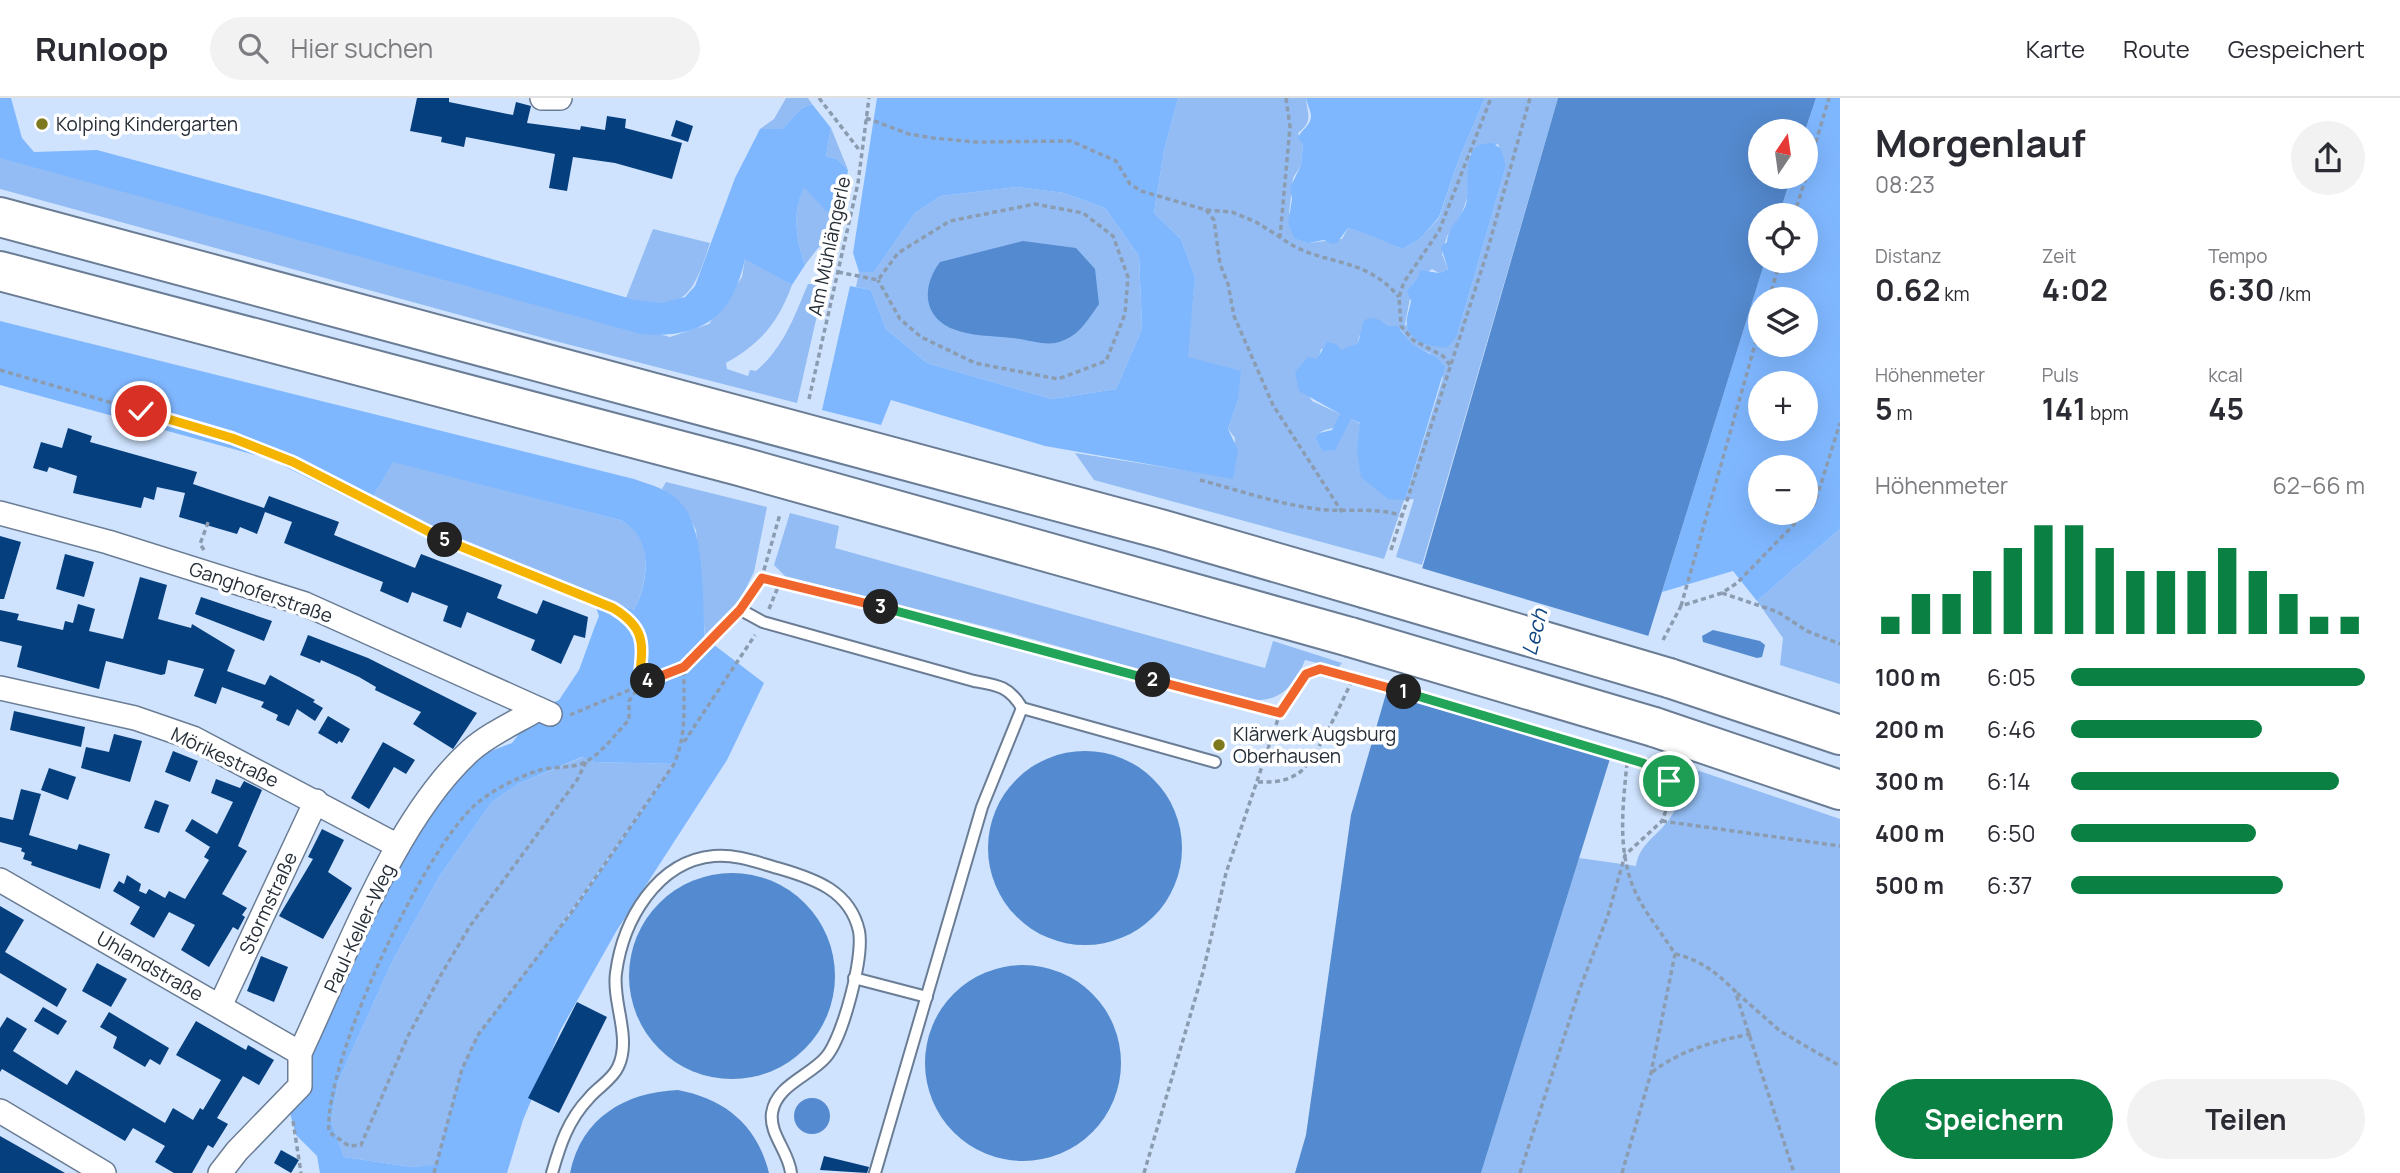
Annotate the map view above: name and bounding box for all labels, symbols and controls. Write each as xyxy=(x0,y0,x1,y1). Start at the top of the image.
search box xyxy=(210,17,700,80)
text: Runloop xyxy=(35,26,168,71)
icon: search xyxy=(234,29,272,67)
text: Hier suchen xyxy=(290,30,433,66)
text: Karte xyxy=(2026,32,2085,65)
text: Route xyxy=(2123,32,2190,65)
text: Gespeichert xyxy=(2228,32,2365,65)
place label: Kolping Kindergarten xyxy=(56,111,238,137)
marker: Kolping Kindergarten xyxy=(34,116,50,132)
text: Morgenlauf xyxy=(1875,116,2086,168)
north arrow xyxy=(1748,119,1818,189)
map controls xyxy=(1748,119,1818,525)
button: share xyxy=(2291,121,2365,195)
text: 08:23 xyxy=(1875,168,1935,200)
street label: Am Mühlängerle xyxy=(802,174,856,318)
button: locate xyxy=(1748,203,1818,273)
text: Distanz xyxy=(1875,243,1942,269)
text: Zeit xyxy=(2042,243,2076,269)
text: Tempo xyxy=(2208,243,2268,269)
text: 0.62 xyxy=(1875,269,1940,310)
text: 4:02 xyxy=(2042,269,2108,310)
text: 6:30 xyxy=(2208,269,2274,310)
text: km xyxy=(1940,281,1970,307)
text: /km xyxy=(2274,281,2311,307)
button: layers xyxy=(1748,287,1818,357)
text: Höhenmeter xyxy=(1875,362,1985,388)
text: Puls xyxy=(2042,362,2079,388)
text: kcal xyxy=(2208,362,2243,388)
button: + xyxy=(1748,371,1818,441)
pin xyxy=(111,381,171,441)
text: 5 xyxy=(1875,388,1893,429)
text: 141 xyxy=(2042,388,2086,429)
text: 45 xyxy=(2208,388,2244,429)
icon: check xyxy=(122,392,160,430)
text: m xyxy=(1893,400,1913,426)
text: bpm xyxy=(2086,400,2129,426)
button: − xyxy=(1748,455,1818,525)
text: Höhenmeter xyxy=(1875,469,2008,501)
text: 62–66 m xyxy=(2273,469,2365,501)
pin: 5 xyxy=(428,522,462,558)
text: 5 xyxy=(439,526,450,552)
street label: Ganghoferstraße xyxy=(186,555,336,629)
pin: 3 xyxy=(864,589,898,624)
text: 3 xyxy=(875,593,886,619)
water label: Lech xyxy=(1515,604,1554,658)
text: 100 m xyxy=(1875,661,1941,693)
text: 6:05 xyxy=(1987,661,2035,693)
pin: 2 xyxy=(1136,662,1170,698)
pin: 4 xyxy=(630,664,666,698)
text: 2 xyxy=(1147,666,1158,692)
text: 4 xyxy=(642,667,653,693)
pin: 1 xyxy=(1386,674,1422,710)
text: 1 xyxy=(1399,678,1408,704)
text: 200 m xyxy=(1875,713,1944,745)
text: 6:46 xyxy=(1987,713,2036,745)
street label: Mörikestraße xyxy=(167,721,283,793)
place label: Klärwerk Augsburg Oberhausen xyxy=(1233,721,1396,769)
marker: Klärwerk Augsburg Oberhausen xyxy=(1211,737,1227,753)
pin xyxy=(1639,751,1699,811)
icon: arrive xyxy=(1650,762,1688,800)
text: 300 m xyxy=(1875,765,1944,797)
text: 6:14 xyxy=(1987,765,2031,797)
text: 400 m xyxy=(1875,817,1945,849)
text: 6:50 xyxy=(1987,817,2035,849)
street label: Stormstraße xyxy=(233,848,303,958)
street label: Paul-Keller-Weg xyxy=(318,859,400,997)
text: 500 m xyxy=(1875,869,1944,901)
text: 6:37 xyxy=(1987,869,2032,901)
street label: Uhlandstraße xyxy=(92,925,208,1007)
button: Speichern xyxy=(1875,1079,2113,1159)
button: Teilen xyxy=(2127,1079,2365,1159)

